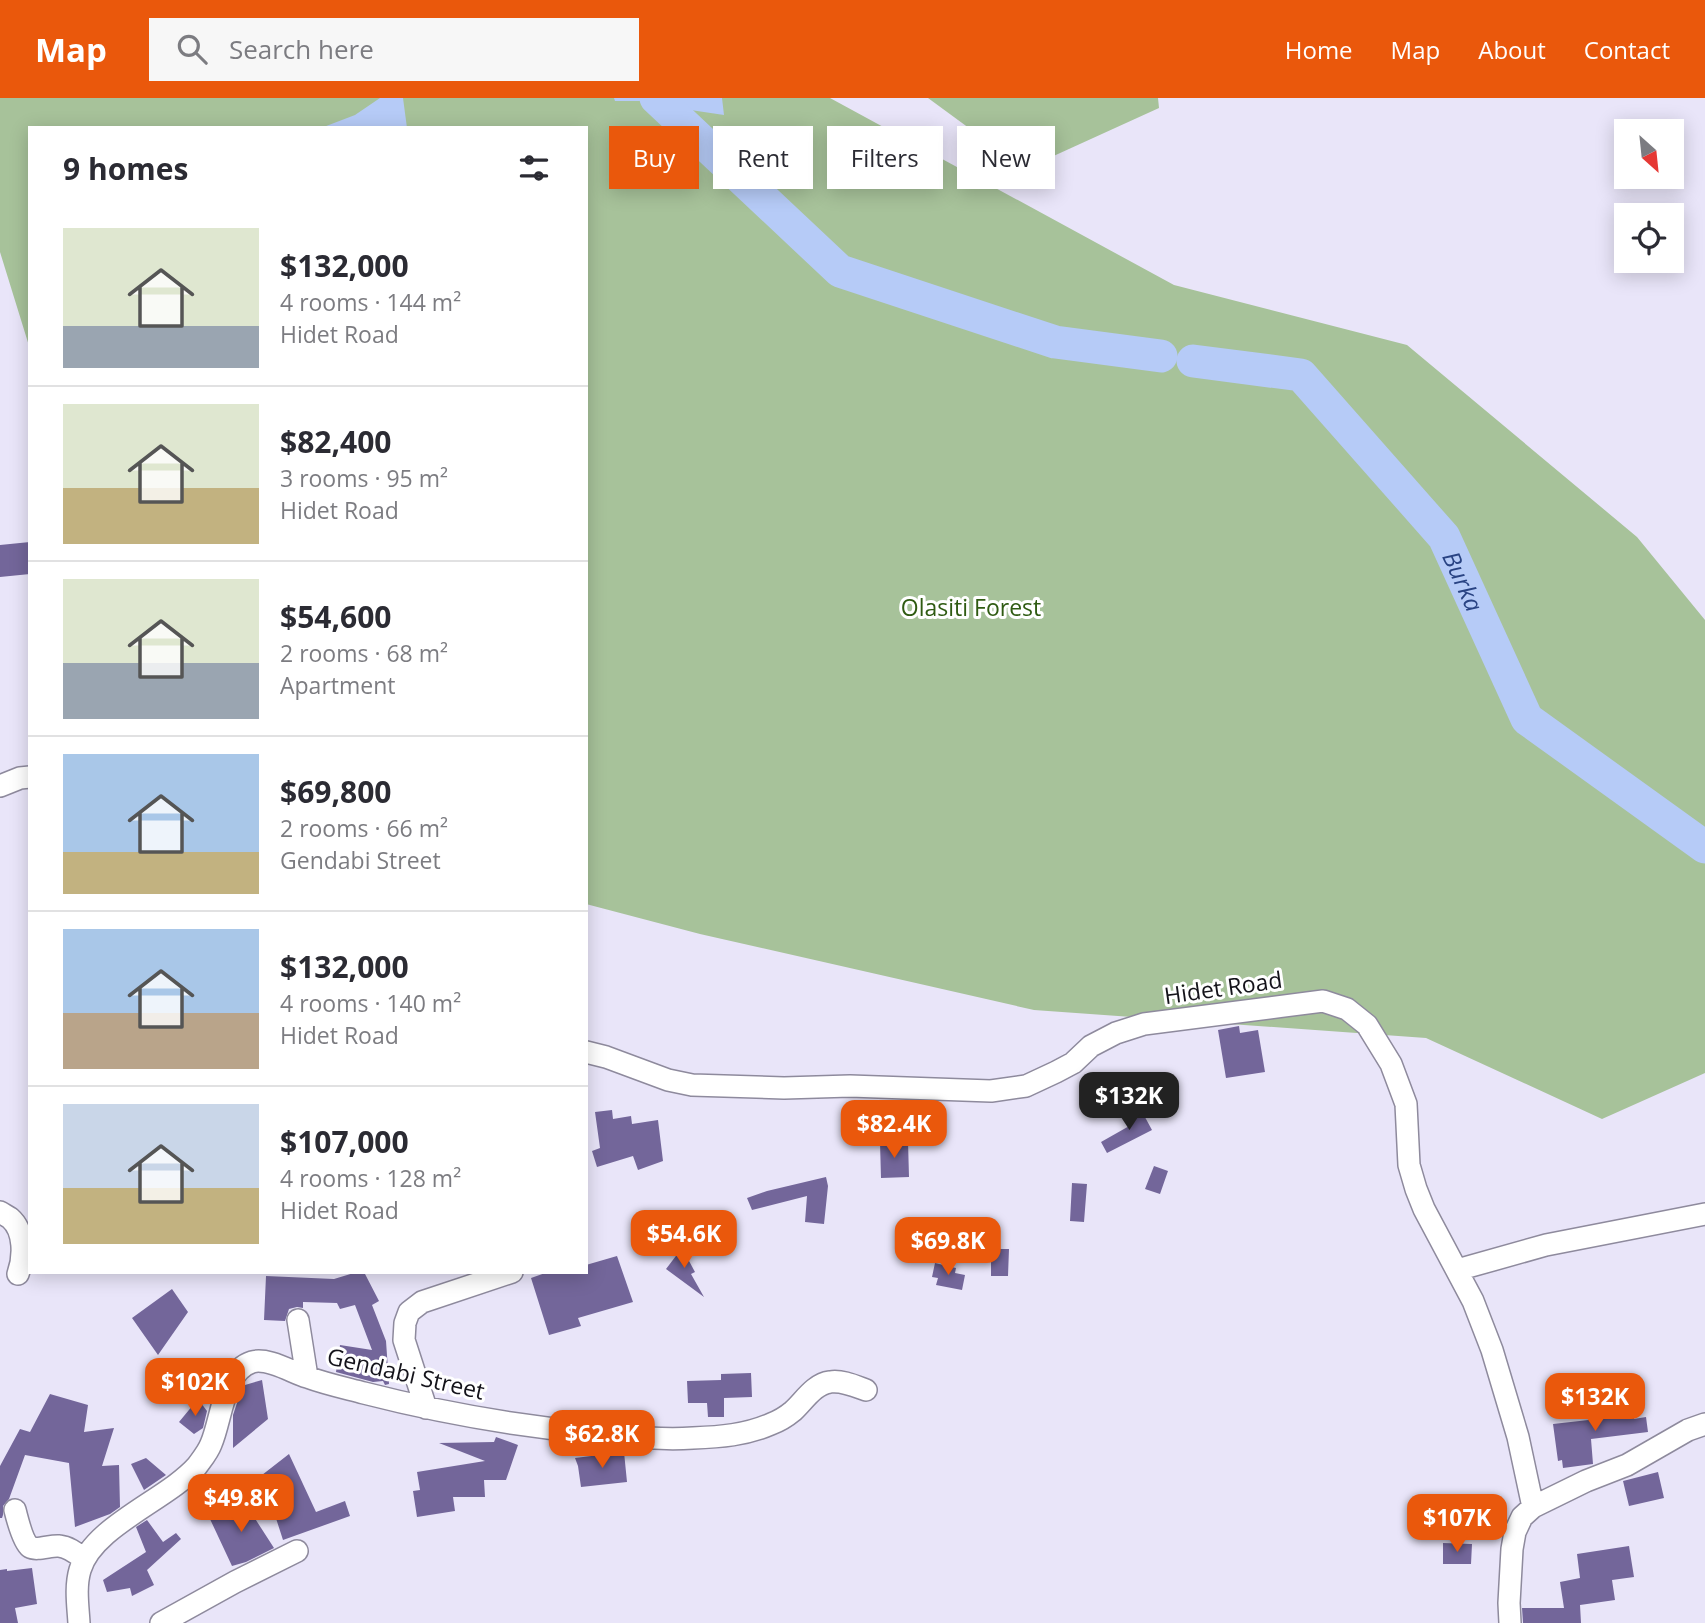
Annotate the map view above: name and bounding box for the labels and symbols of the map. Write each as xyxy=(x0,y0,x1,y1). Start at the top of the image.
north arrow xyxy=(1614,119,1684,189)
water label: Burka xyxy=(1436,545,1492,617)
park label: Olasiti Forest xyxy=(901,591,1041,623)
street label: Hidet Road xyxy=(1162,963,1284,1011)
pin: $132K xyxy=(1080,1072,1178,1132)
pin: $82.4K xyxy=(837,1100,951,1160)
pin: $54.6K xyxy=(627,1210,741,1270)
pin: $69.8K xyxy=(891,1218,1005,1277)
street label: Gendabi Street xyxy=(324,1339,488,1407)
pin: $102K xyxy=(146,1358,244,1418)
pin: $132K xyxy=(1546,1374,1644,1433)
pin: $62.8K xyxy=(545,1410,659,1470)
pin: $49.8K xyxy=(184,1474,298,1534)
pin: $107K xyxy=(1408,1494,1506,1554)

